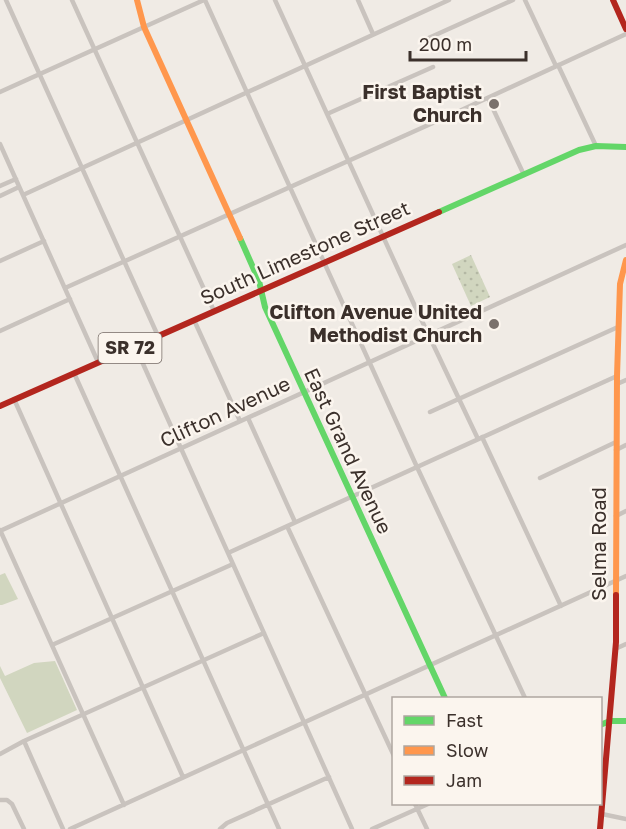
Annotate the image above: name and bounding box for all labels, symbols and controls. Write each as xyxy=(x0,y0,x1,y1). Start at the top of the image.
scale bar xyxy=(410,24,526,62)
text: 200 m xyxy=(419,33,472,55)
place label: First Baptist Church xyxy=(362,79,482,126)
marker: First Baptist Church xyxy=(487,97,501,111)
street label: South Limestone Street xyxy=(196,195,413,309)
place label: Clifton Avenue United Methodist Church xyxy=(269,299,482,346)
marker: Clifton Avenue United Methodist Church xyxy=(487,317,501,331)
road number: SR 72 xyxy=(98,333,162,363)
street label: East Grand Avenue xyxy=(300,364,398,537)
street label: Clifton Avenue xyxy=(156,370,293,452)
street label: Selma Road xyxy=(586,487,610,601)
legend xyxy=(392,697,602,805)
text: Fast xyxy=(446,709,483,731)
text: Slow xyxy=(446,739,489,761)
text: Jam xyxy=(446,769,482,791)

